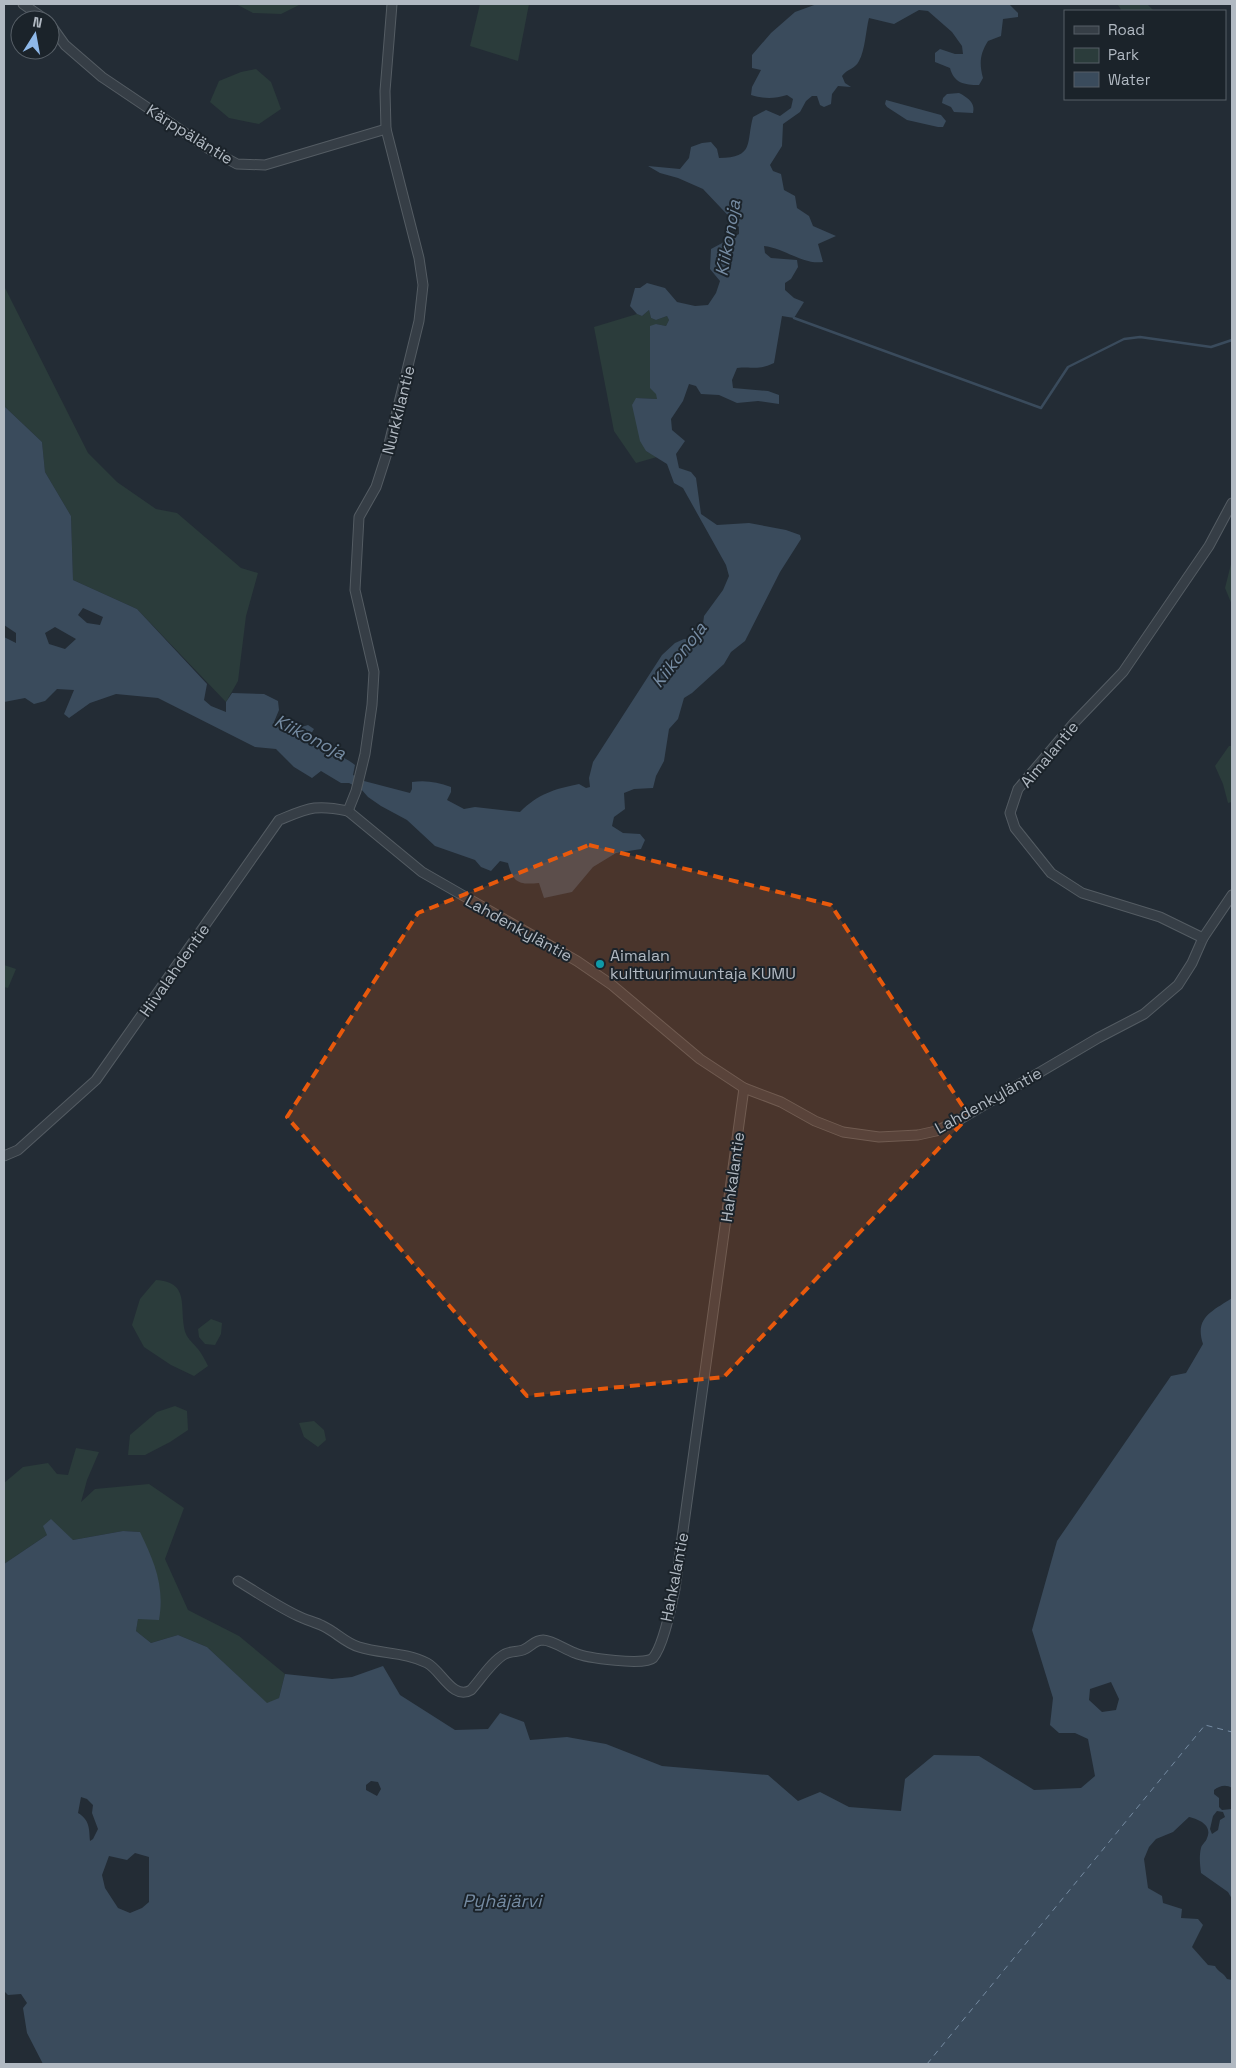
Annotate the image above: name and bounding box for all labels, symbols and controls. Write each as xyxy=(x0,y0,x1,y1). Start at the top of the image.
north arrow xyxy=(10,10,60,60)
legend xyxy=(1064,10,1226,100)
text: N xyxy=(31,13,44,32)
text: Road xyxy=(1108,20,1145,39)
text: Park xyxy=(1108,45,1139,64)
text: Water xyxy=(1108,70,1151,89)
street label: Kärppäläntie xyxy=(143,99,237,169)
water label: Kiikonoja xyxy=(709,197,746,278)
street label: Nurkkilantie xyxy=(377,363,420,457)
water label: Kiikonoja xyxy=(646,617,712,692)
water label: Kiikonoja xyxy=(271,709,350,765)
street label: Aimalantie xyxy=(1015,717,1083,792)
street label: Lahdenkyläntie xyxy=(462,890,576,967)
street label: Hiivalahdentie xyxy=(135,920,214,1021)
place label: Aimalan kulttuurimuuntaja KUMU xyxy=(610,945,796,984)
marker: Aimalan kulttuurimuuntaja KUMU xyxy=(594,958,606,970)
street label: Lahdenkyläntie xyxy=(931,1062,1045,1139)
street label: Hahkalantie xyxy=(716,1131,749,1223)
street label: Hahkalantie xyxy=(656,1531,693,1624)
water label: Pyhäjärvi xyxy=(463,1889,544,1912)

